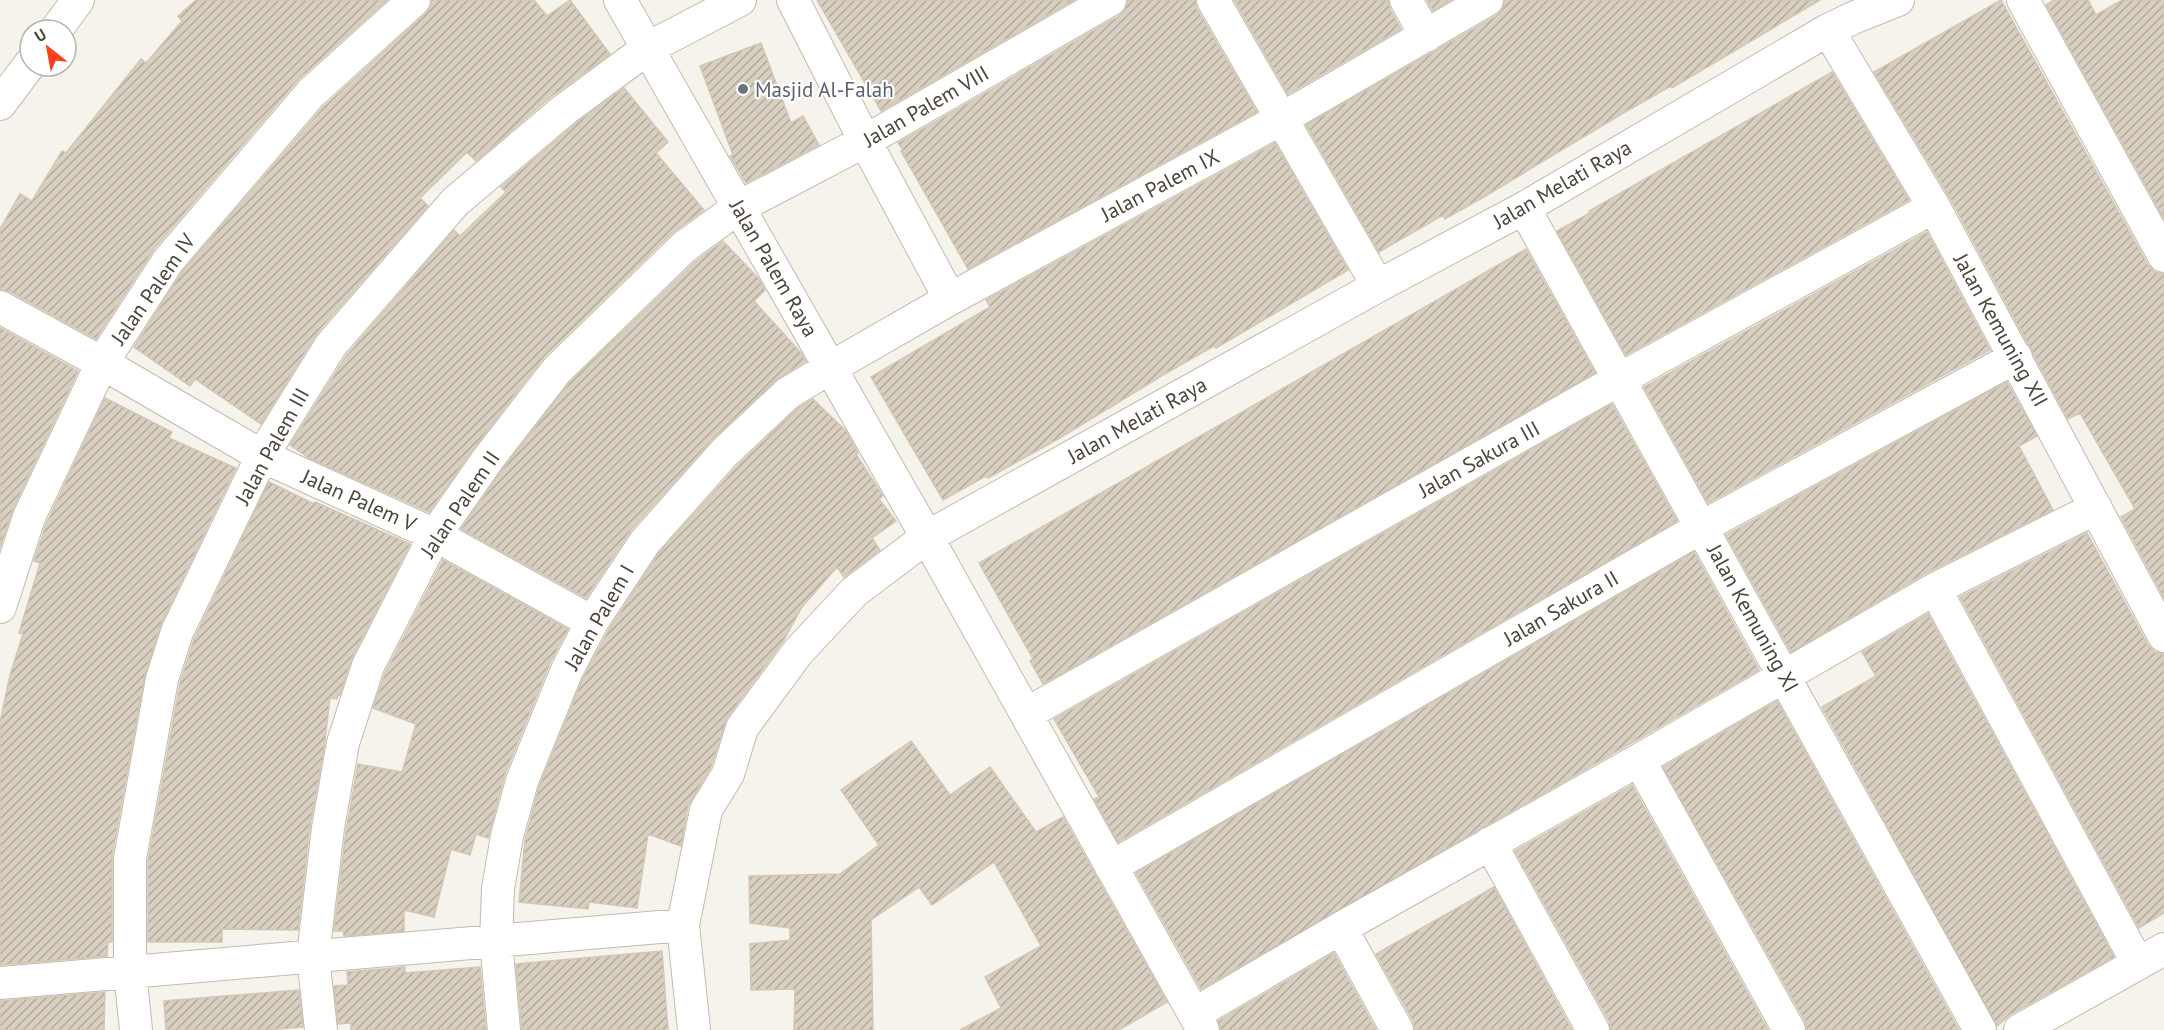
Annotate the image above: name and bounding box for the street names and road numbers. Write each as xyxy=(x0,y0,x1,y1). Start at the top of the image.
street label: Jalan Palem VIII xyxy=(857,59,994,153)
street label: Jalan Melati Raya xyxy=(1487,133,1636,235)
street label: Jalan Palem IX xyxy=(1095,143,1224,228)
street label: Jalan Palem Raya xyxy=(723,194,824,341)
street label: Jalan Palem IV xyxy=(104,228,201,350)
street label: Jalan Kemuning XII xyxy=(1947,248,2054,411)
street label: Jalan Melati Raya xyxy=(1062,371,1211,470)
street label: Jalan Palem III xyxy=(228,383,315,510)
street label: Jalan Sakura III xyxy=(1413,415,1544,504)
street label: Jalan Palem II xyxy=(414,445,506,563)
street label: Jalan Palem V xyxy=(297,462,420,537)
street label: Jalan Kemuning XI xyxy=(1701,538,1805,697)
street label: Jalan Palem I xyxy=(558,560,640,675)
street label: Jalan Sakura II xyxy=(1498,564,1623,652)

